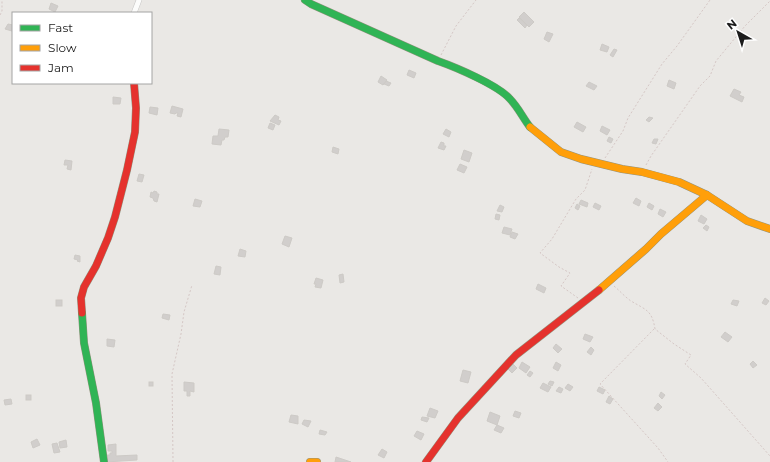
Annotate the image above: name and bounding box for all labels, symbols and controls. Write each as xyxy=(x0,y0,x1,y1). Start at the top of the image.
legend xyxy=(12,12,152,84)
north arrow xyxy=(718,12,758,52)
text: N xyxy=(724,16,740,32)
text: Fast xyxy=(48,20,73,35)
text: Slow xyxy=(48,40,77,55)
text: Jam xyxy=(47,60,74,75)

